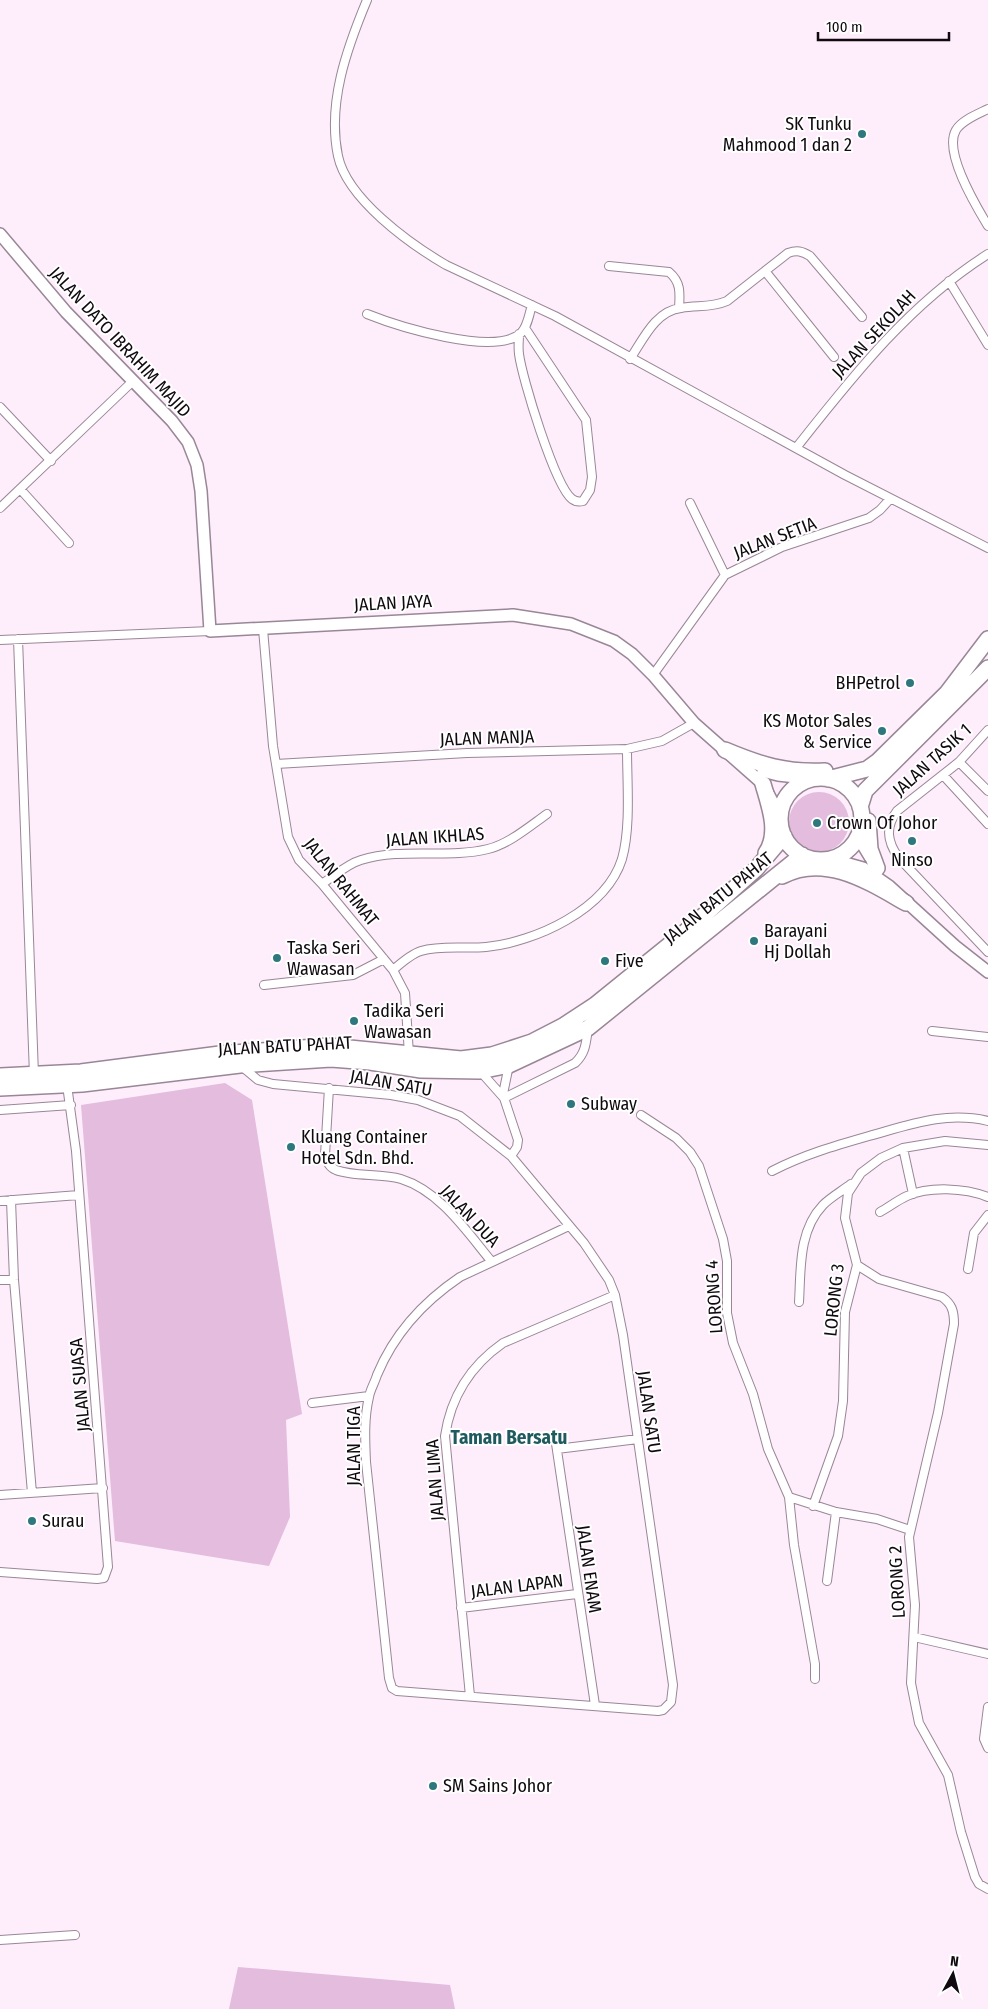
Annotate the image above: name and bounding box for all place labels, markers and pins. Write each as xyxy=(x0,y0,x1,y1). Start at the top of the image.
place label: SK Tunku Mahmood 1 dan 2 xyxy=(723,113,852,156)
marker: SK Tunku Mahmood 1 dan 2 xyxy=(856,128,868,140)
place label: BHPetrol xyxy=(836,672,900,694)
marker: BHPetrol xyxy=(904,677,916,689)
place label: KS Motor Sales & Service xyxy=(763,710,872,753)
marker: KS Motor Sales & Service xyxy=(876,725,888,737)
place label: Crown Of Johor xyxy=(827,812,938,834)
marker: Crown Of Johor xyxy=(811,817,823,829)
marker: Ninso xyxy=(906,835,918,847)
place label: Ninso xyxy=(891,849,933,871)
place label: Barayani Hj Dollah xyxy=(764,920,831,963)
marker: Barayani Hj Dollah xyxy=(748,935,760,947)
place label: Taska Seri Wawasan xyxy=(287,937,361,980)
place label: Five xyxy=(615,950,644,972)
marker: Taska Seri Wawasan xyxy=(271,952,283,964)
marker: Five xyxy=(599,955,611,967)
place label: Tadika Seri Wawasan xyxy=(364,1000,444,1043)
marker: Tadika Seri Wawasan xyxy=(348,1015,360,1027)
place label: Subway xyxy=(581,1093,637,1115)
marker: Subway xyxy=(565,1098,577,1110)
place label: Kluang Container Hotel Sdn. Bhd. xyxy=(301,1126,428,1169)
marker: Kluang Container Hotel Sdn. Bhd. xyxy=(285,1141,297,1153)
place label: Surau xyxy=(42,1510,84,1532)
marker: Surau xyxy=(26,1515,38,1527)
place label: SM Sains Johor xyxy=(443,1775,553,1797)
marker: SM Sains Johor xyxy=(427,1780,439,1792)

